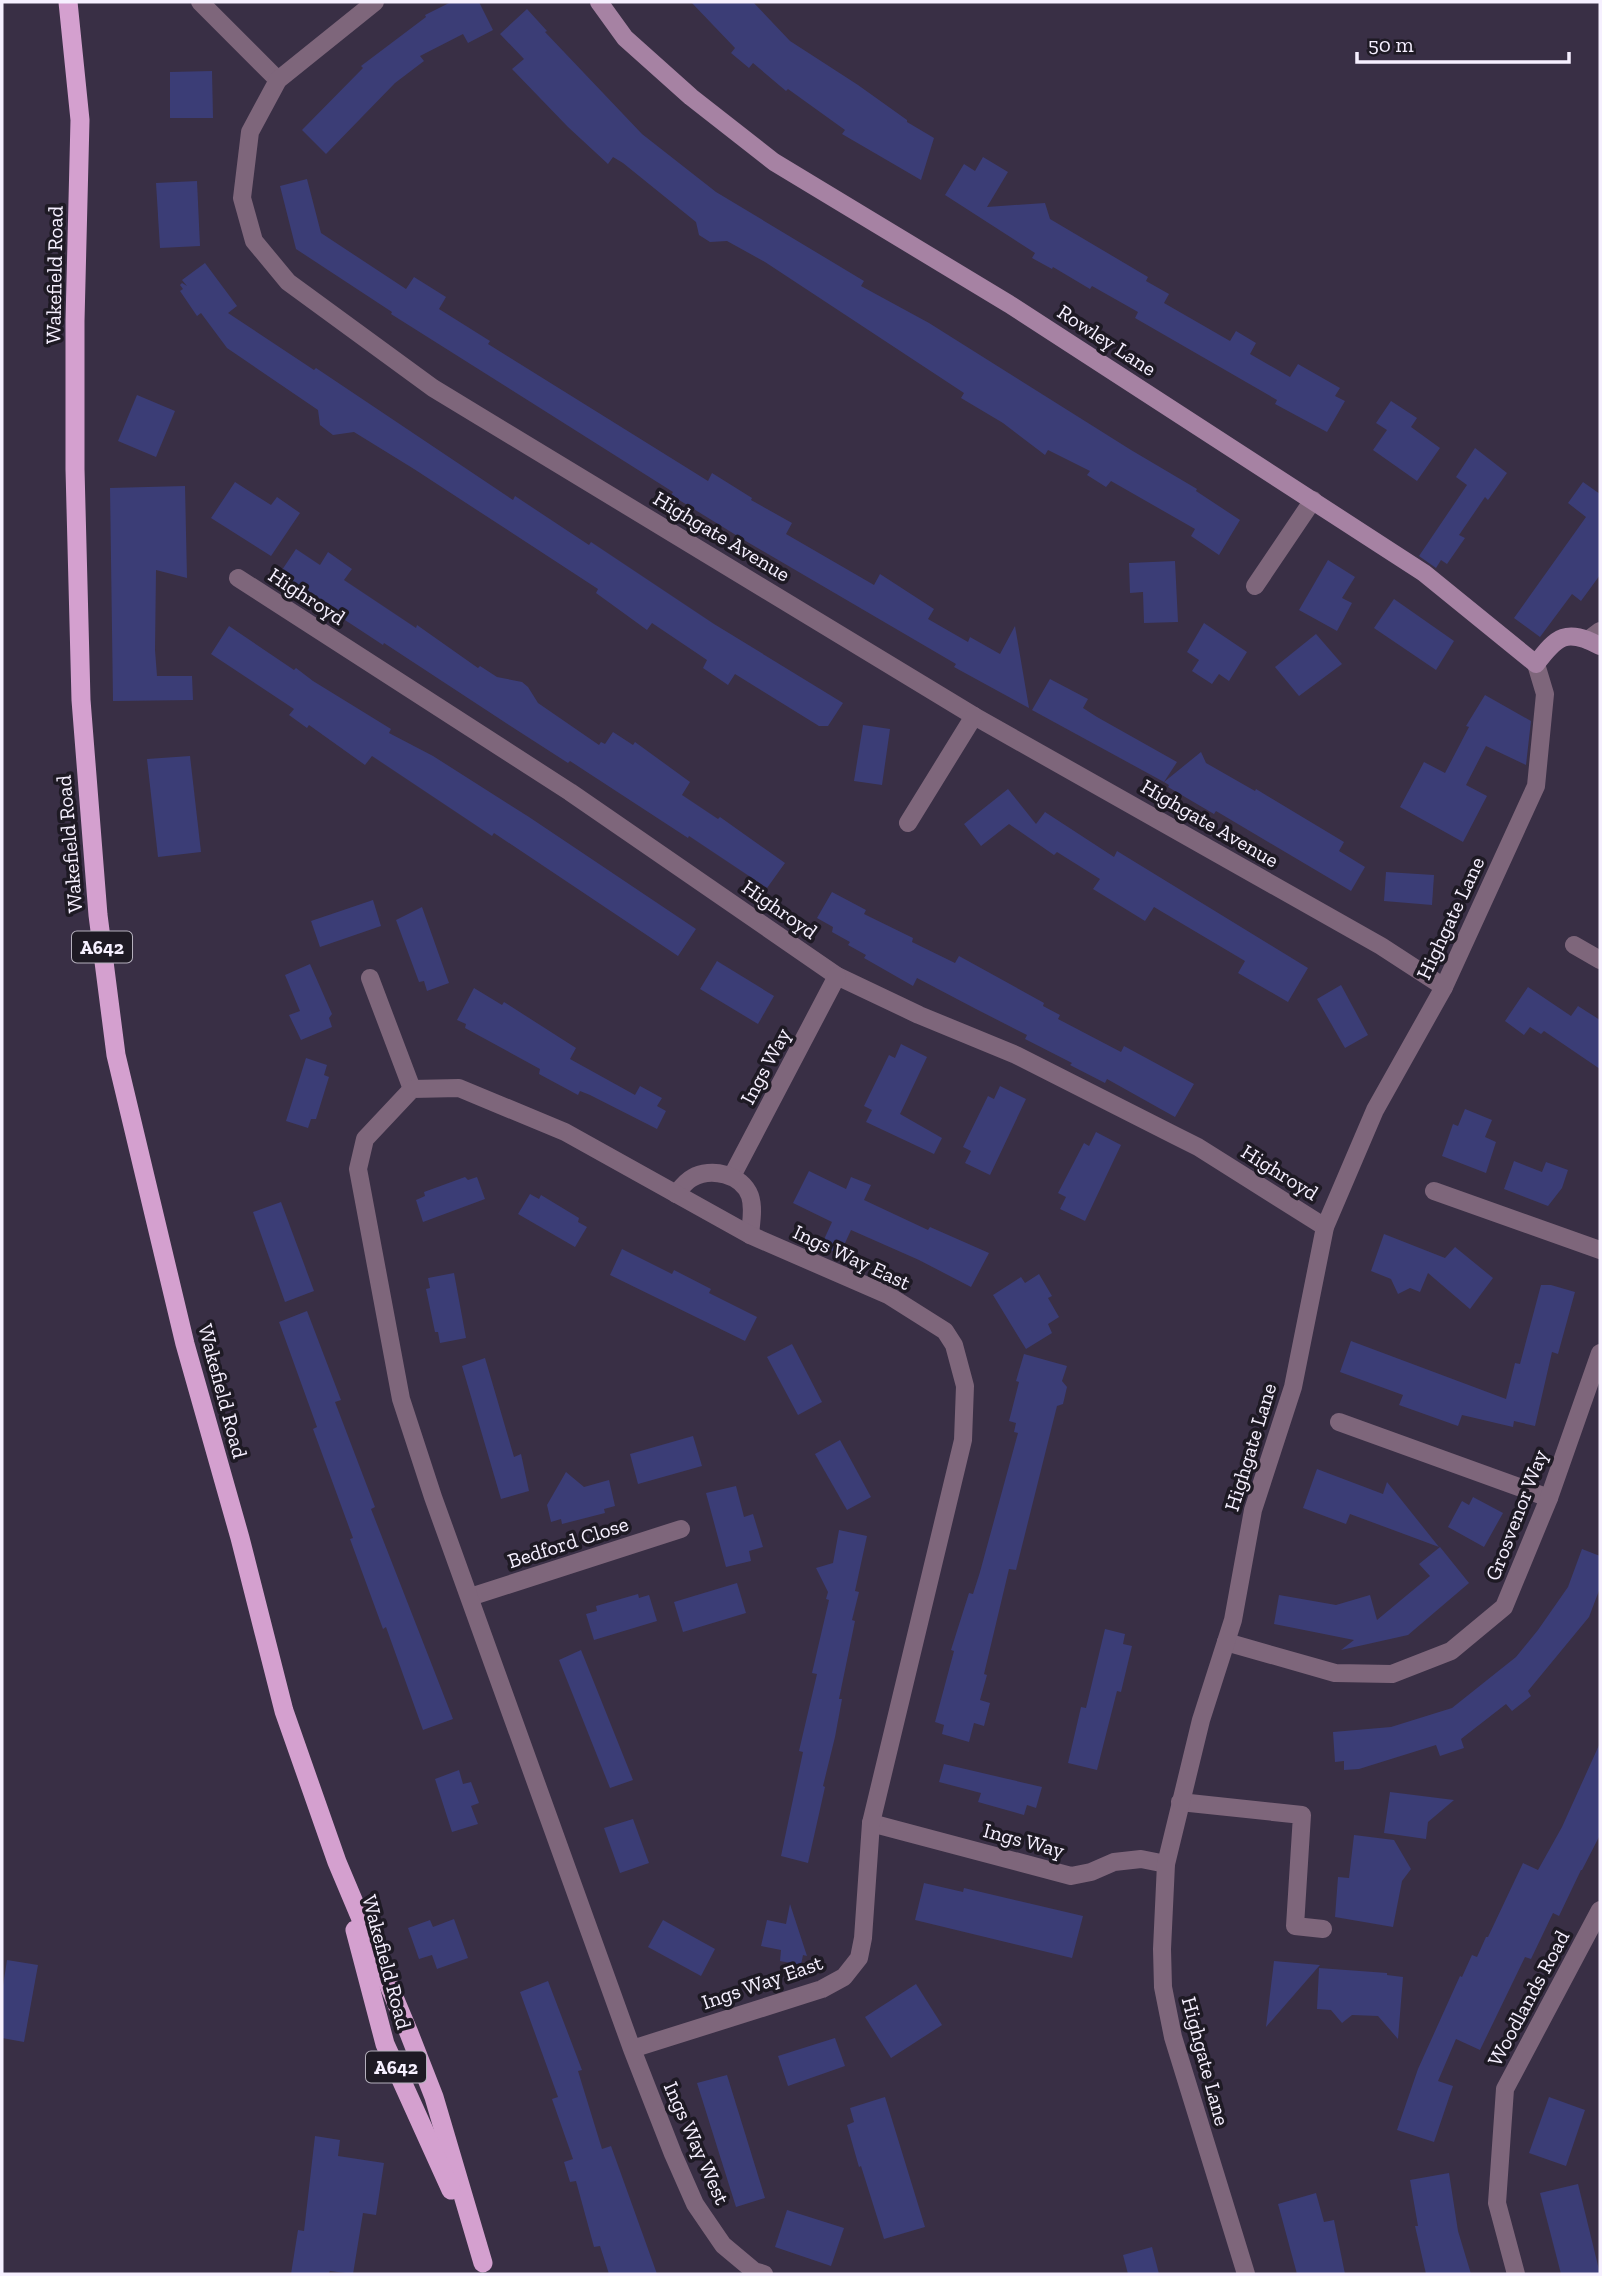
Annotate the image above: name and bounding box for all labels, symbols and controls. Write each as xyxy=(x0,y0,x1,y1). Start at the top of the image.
scale bar xyxy=(1357,21,1569,65)
text: 50 m xyxy=(1368,32,1414,57)
street label: Wakefield Road xyxy=(40,205,68,344)
street label: Rowley Lane xyxy=(1053,299,1161,381)
street label: Highgate Avenue xyxy=(649,485,795,587)
street label: Highroyd xyxy=(264,562,350,630)
street label: Highgate Avenue xyxy=(1137,773,1283,873)
street label: Wakefield Road xyxy=(50,774,87,914)
street label: Highgate Lane xyxy=(1411,853,1489,983)
street label: Highroyd xyxy=(738,874,823,944)
road number: A642 xyxy=(72,931,132,962)
street label: Ings Way xyxy=(735,1023,796,1108)
street label: Highroyd xyxy=(1237,1139,1324,1206)
street label: Ings Way East xyxy=(789,1219,915,1295)
street label: Wakefield Road xyxy=(193,1321,253,1461)
street label: Highgate Lane xyxy=(1219,1380,1281,1514)
street label: Grosvenor Way xyxy=(1480,1446,1552,1584)
street label: Bedford Close xyxy=(504,1511,632,1573)
street label: Ings Way xyxy=(981,1817,1067,1863)
street label: Wakefield Road xyxy=(357,1892,417,2032)
street label: Woodlands Road xyxy=(1482,1925,1574,2070)
street label: Ings Way East xyxy=(698,1950,826,2014)
street label: Highgate Lane xyxy=(1177,1994,1235,2128)
road number: A642 xyxy=(366,2052,426,2082)
street label: Ings Way West xyxy=(659,2078,735,2208)

